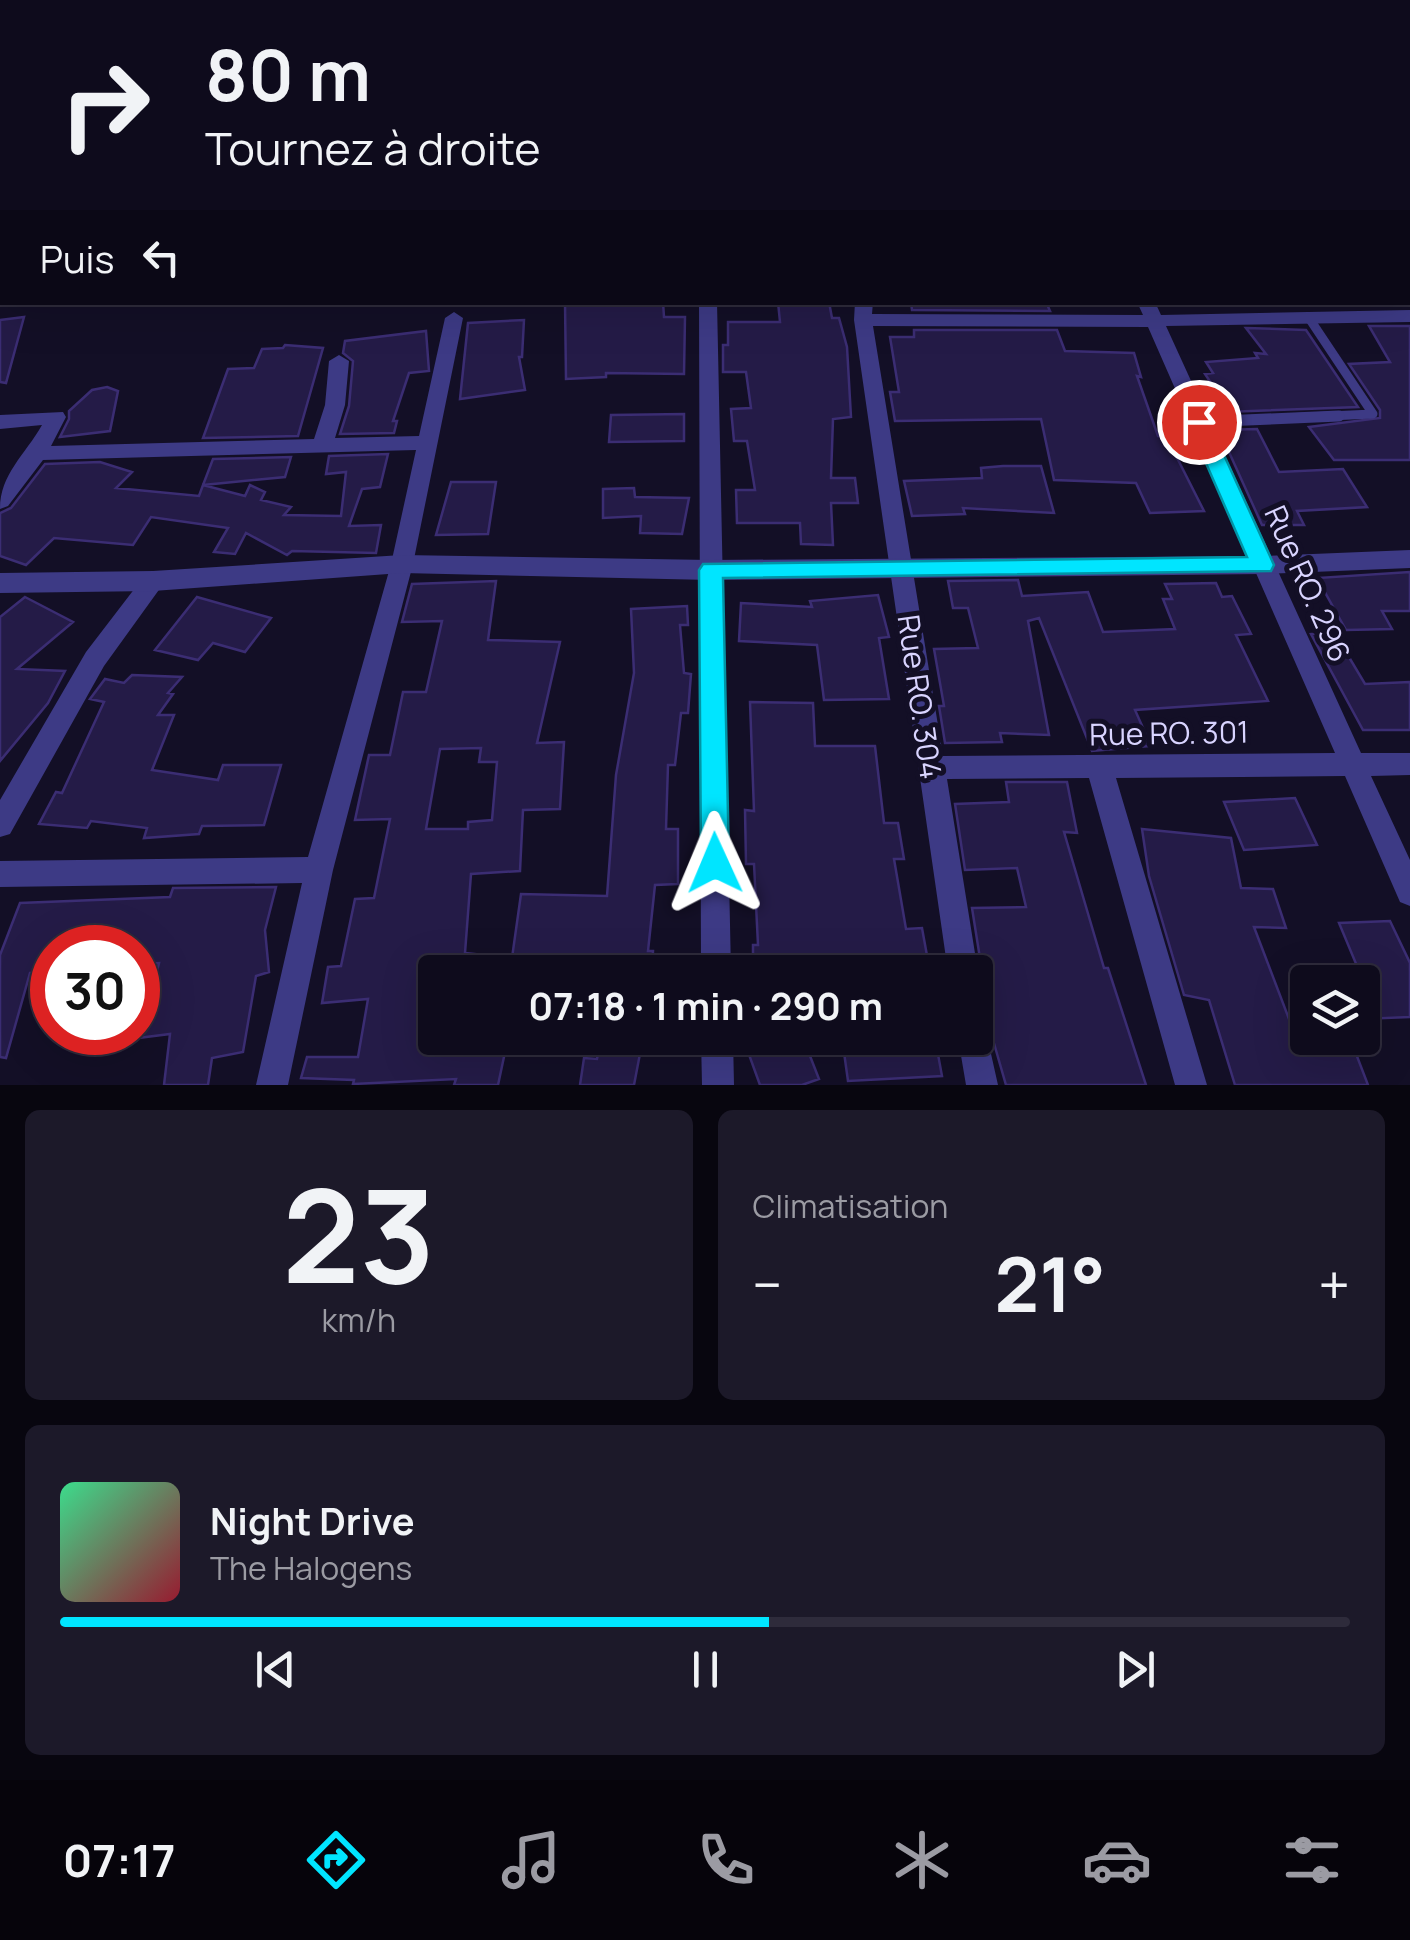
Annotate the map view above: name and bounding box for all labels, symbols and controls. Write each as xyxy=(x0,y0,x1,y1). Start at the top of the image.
text: 80 m xyxy=(205,26,371,122)
icon: right xyxy=(40,40,170,170)
text: Tournez à droite xyxy=(205,117,541,179)
icon: left xyxy=(134,230,189,285)
text: Puis xyxy=(40,232,114,284)
pin xyxy=(1157,380,1242,465)
icon: arrive xyxy=(1172,395,1227,450)
street label: Rue RO. 296 xyxy=(1256,499,1361,668)
street label: Rue RO. 304 xyxy=(889,612,952,782)
street label: Rue RO. 301 xyxy=(1089,711,1249,754)
position arrow xyxy=(663,811,767,915)
speed limit sign: 30 xyxy=(30,925,160,1055)
map controls xyxy=(1290,965,1380,1055)
button: layers xyxy=(1290,965,1380,1055)
text: 07:18 · 1 min · 290 m xyxy=(528,979,883,1031)
text: 23 xyxy=(282,1144,435,1322)
text: Climatisation xyxy=(753,1184,948,1228)
text: 21° xyxy=(995,1232,1106,1335)
text: − xyxy=(753,1246,782,1322)
text: + xyxy=(1318,1246,1350,1322)
text: km/h xyxy=(322,1298,396,1342)
text: Night Drive xyxy=(210,1494,415,1546)
text: The Halogens xyxy=(210,1546,412,1590)
icon: previous xyxy=(248,1642,303,1697)
icon: pause xyxy=(678,1642,733,1697)
icon: next xyxy=(1108,1642,1163,1697)
icon: directions xyxy=(301,1825,371,1895)
icon: music xyxy=(496,1825,566,1895)
icon: phone xyxy=(691,1825,761,1895)
icon: climate xyxy=(887,1825,957,1895)
icon: car xyxy=(1082,1825,1152,1895)
icon: filters xyxy=(1277,1825,1347,1895)
text: 07:17 xyxy=(63,1829,175,1891)

